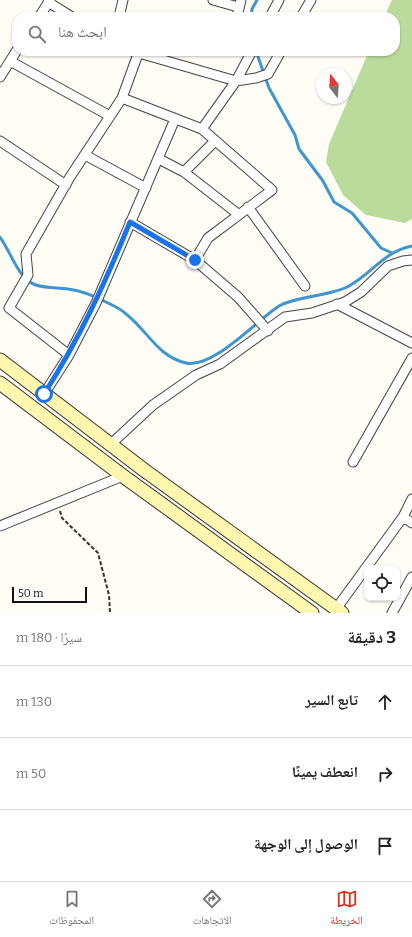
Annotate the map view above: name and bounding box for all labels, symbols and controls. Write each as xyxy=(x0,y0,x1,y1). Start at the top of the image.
search box xyxy=(12,12,400,56)
icon: search xyxy=(26,23,48,45)
text: ابحث هنا xyxy=(58,23,107,41)
north arrow xyxy=(316,68,352,104)
route end xyxy=(186,251,204,269)
route start xyxy=(35,385,53,403)
map controls xyxy=(364,565,400,601)
button: locate xyxy=(364,565,400,601)
scale bar xyxy=(12,585,87,604)
text: 50 m xyxy=(18,587,44,600)
text: 3 دقيقة xyxy=(347,627,396,648)
text: سيرًا · 180 m xyxy=(16,630,82,645)
text: تابع السير xyxy=(305,691,358,709)
icon: ahead xyxy=(374,691,396,713)
text: 130 m xyxy=(16,694,52,709)
text: انعطف يمينًا xyxy=(292,763,358,781)
icon: right xyxy=(374,763,396,785)
text: 50 m xyxy=(16,766,46,781)
text: الوصول إلى الوجهة xyxy=(254,835,358,853)
icon: arrive xyxy=(374,835,396,857)
tab: المحفوظات xyxy=(49,888,94,931)
tab: الاتجاهات xyxy=(193,888,232,931)
tab: الخريطة xyxy=(330,888,363,931)

